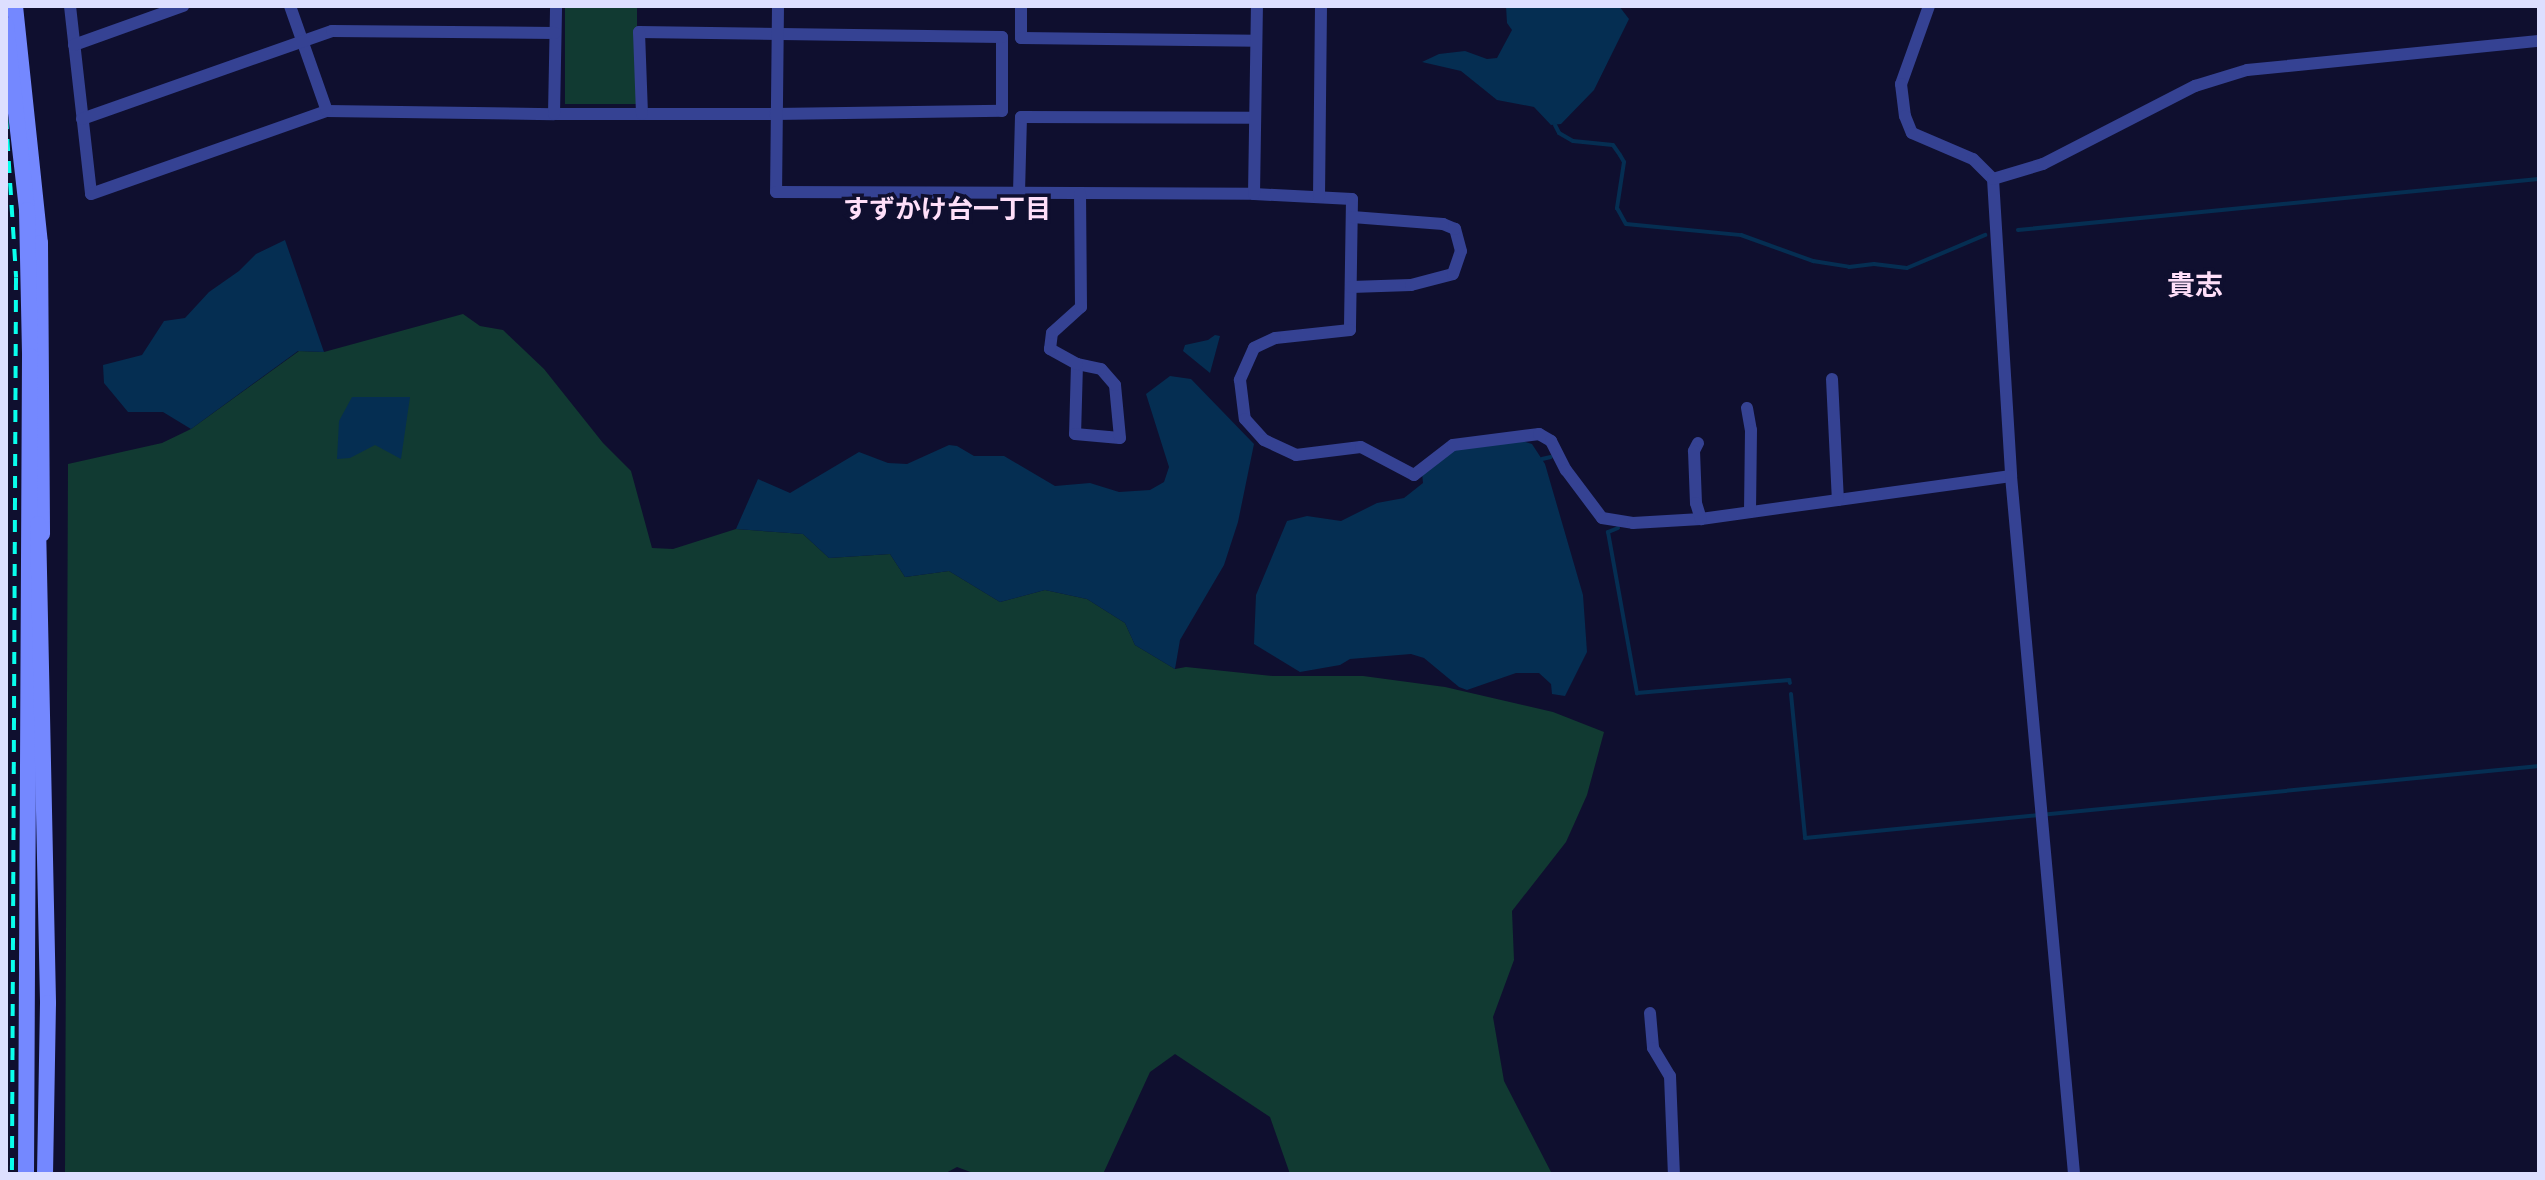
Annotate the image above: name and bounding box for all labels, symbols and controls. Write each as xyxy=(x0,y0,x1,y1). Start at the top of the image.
district label: すずかけ台一丁目 xyxy=(843,192,1051,224)
district label: 貴志 xyxy=(2167,267,2223,301)

